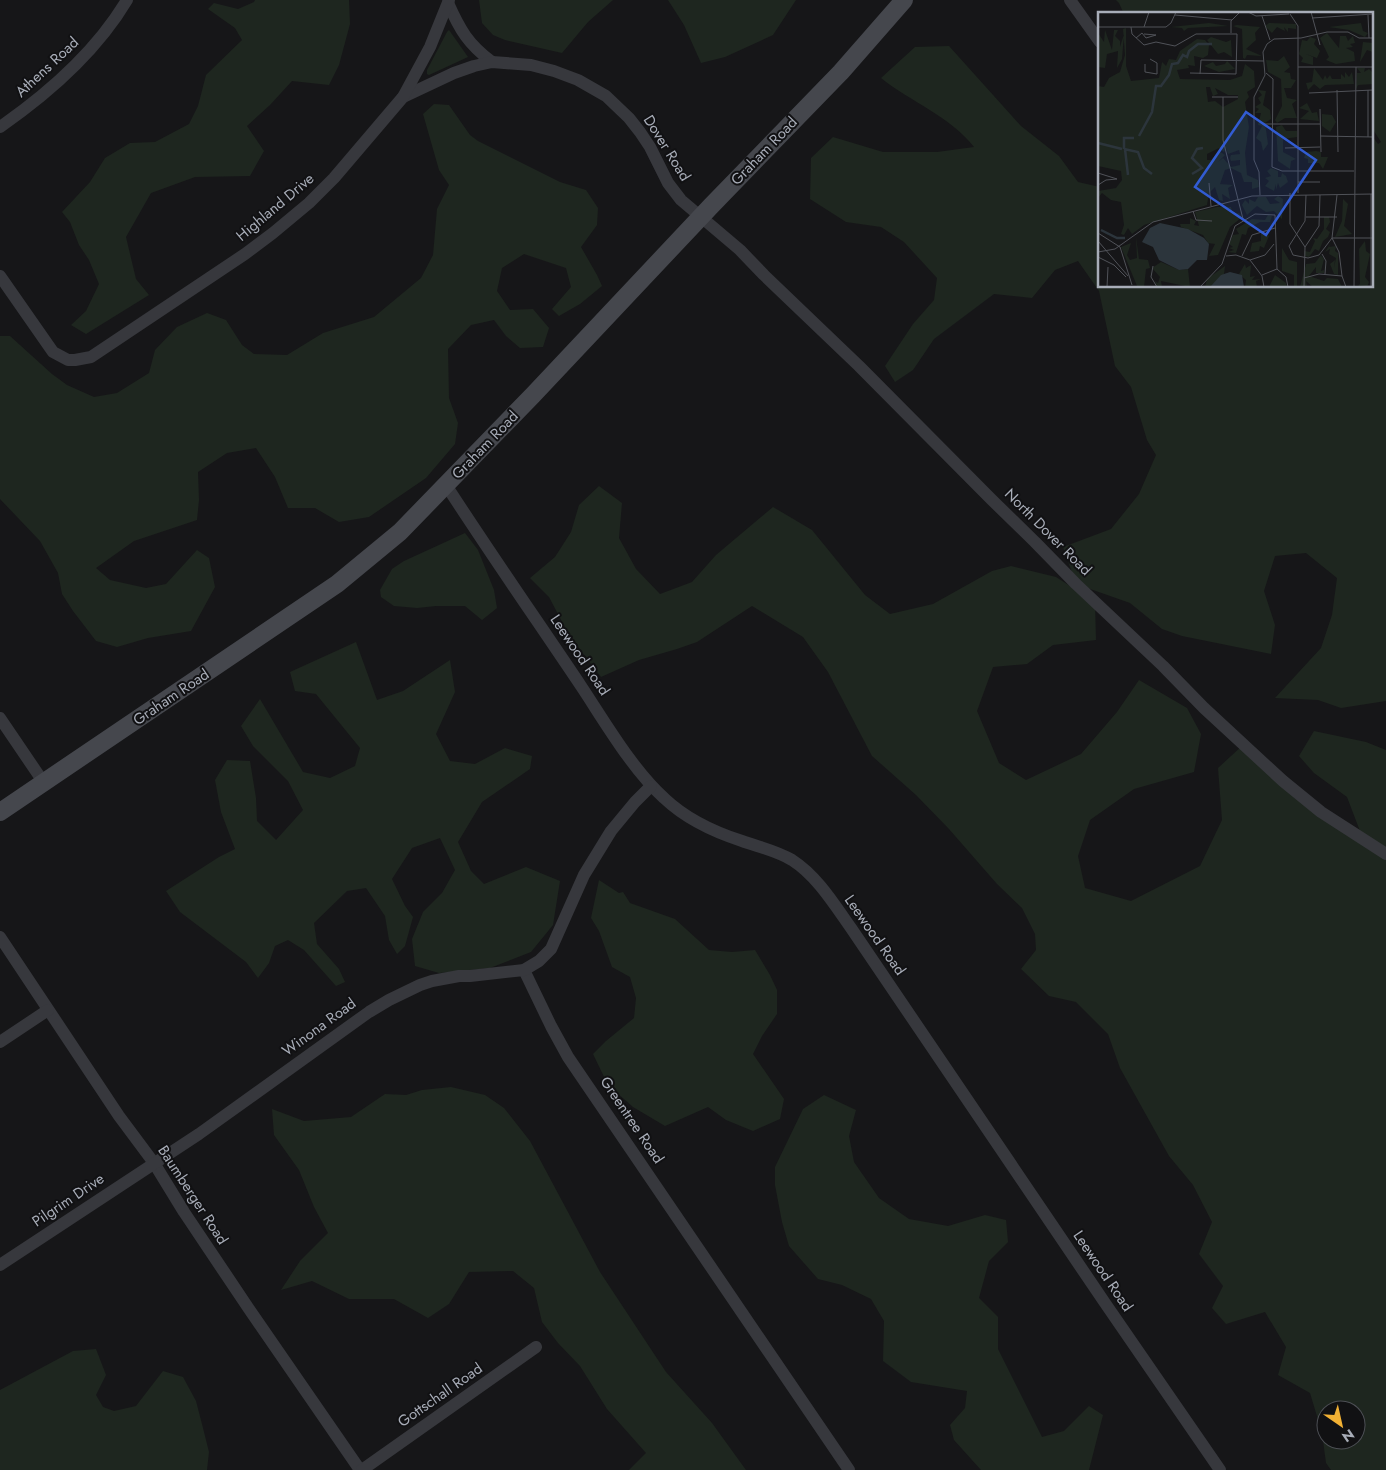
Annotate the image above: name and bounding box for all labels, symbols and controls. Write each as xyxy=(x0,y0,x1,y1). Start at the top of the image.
inset map xyxy=(1098,12,1374,288)
street label: Athens Road xyxy=(10,32,84,102)
street label: Dover Road xyxy=(638,111,696,185)
street label: Graham Road xyxy=(726,112,802,190)
street label: Highland Drive xyxy=(231,168,319,246)
street label: Graham Road xyxy=(447,406,523,484)
street label: North Dover Road xyxy=(999,483,1097,581)
street label: Leewood Road xyxy=(545,610,615,700)
street label: Graham Road xyxy=(129,663,213,731)
street label: Leewood Road xyxy=(839,890,911,980)
street label: Winona Road xyxy=(277,993,361,1061)
street label: Greentree Road xyxy=(595,1072,669,1168)
street label: Baumberger Road xyxy=(153,1141,233,1249)
street label: Pilgrim Drive xyxy=(28,1168,109,1232)
street label: Leewood Road xyxy=(1068,1226,1138,1316)
street label: Gottschall Road xyxy=(393,1358,487,1432)
north arrow xyxy=(1316,1400,1366,1450)
text: N xyxy=(1338,1424,1358,1447)

